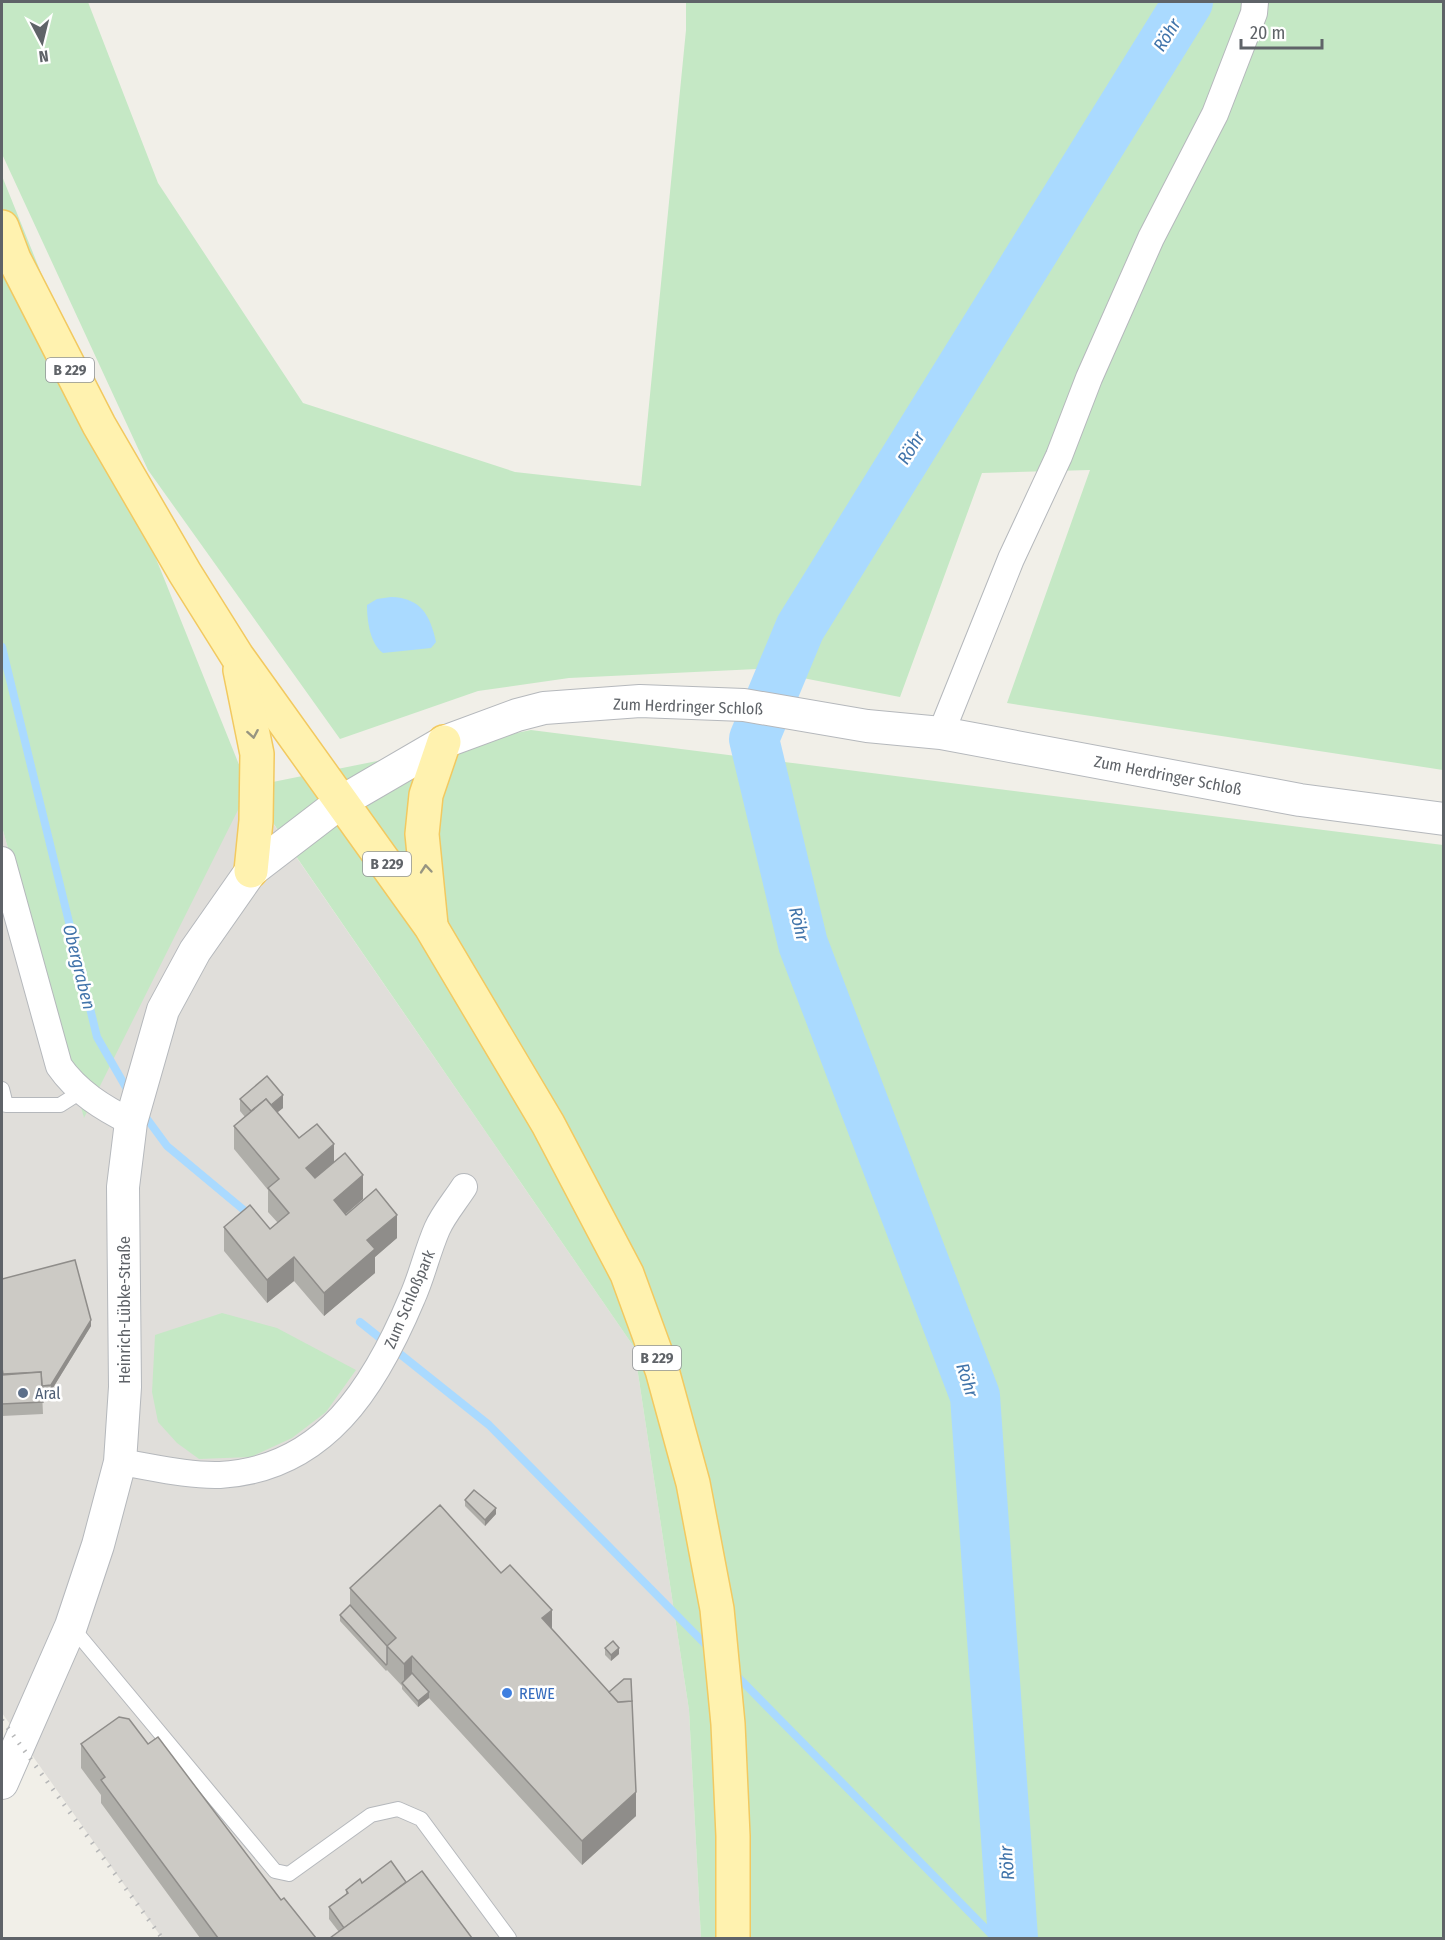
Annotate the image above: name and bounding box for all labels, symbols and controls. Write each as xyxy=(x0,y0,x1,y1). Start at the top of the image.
north arrow xyxy=(12,12,72,72)
scale bar xyxy=(1241,12,1322,50)
water label: Röhr xyxy=(1149,14,1186,55)
text: 20 m xyxy=(1250,22,1285,44)
text: N xyxy=(38,46,50,66)
road number: B 229 xyxy=(46,358,94,382)
water label: Röhr xyxy=(893,427,930,468)
street label: Zum Herdringer Schloß xyxy=(613,694,764,719)
one-way arrow xyxy=(247,729,259,739)
street label: Zum Herdringer Schloß xyxy=(1093,752,1244,799)
road number: B 229 xyxy=(363,852,411,876)
one-way arrow xyxy=(420,864,433,874)
water label: Röhr xyxy=(784,905,814,944)
water label: Obergraben xyxy=(58,922,100,1012)
street label: Heinrich-Lübke-Straße xyxy=(115,1236,134,1384)
street label: Zum Schloßpark xyxy=(380,1247,439,1351)
road number: B 229 xyxy=(633,1346,681,1370)
water label: Röhr xyxy=(951,1360,983,1401)
place label: Aral xyxy=(35,1384,60,1403)
marker: Aral xyxy=(16,1386,30,1400)
place label: REWE xyxy=(519,1684,555,1703)
marker: REWE xyxy=(500,1686,514,1700)
water label: Röhr xyxy=(995,1844,1019,1881)

